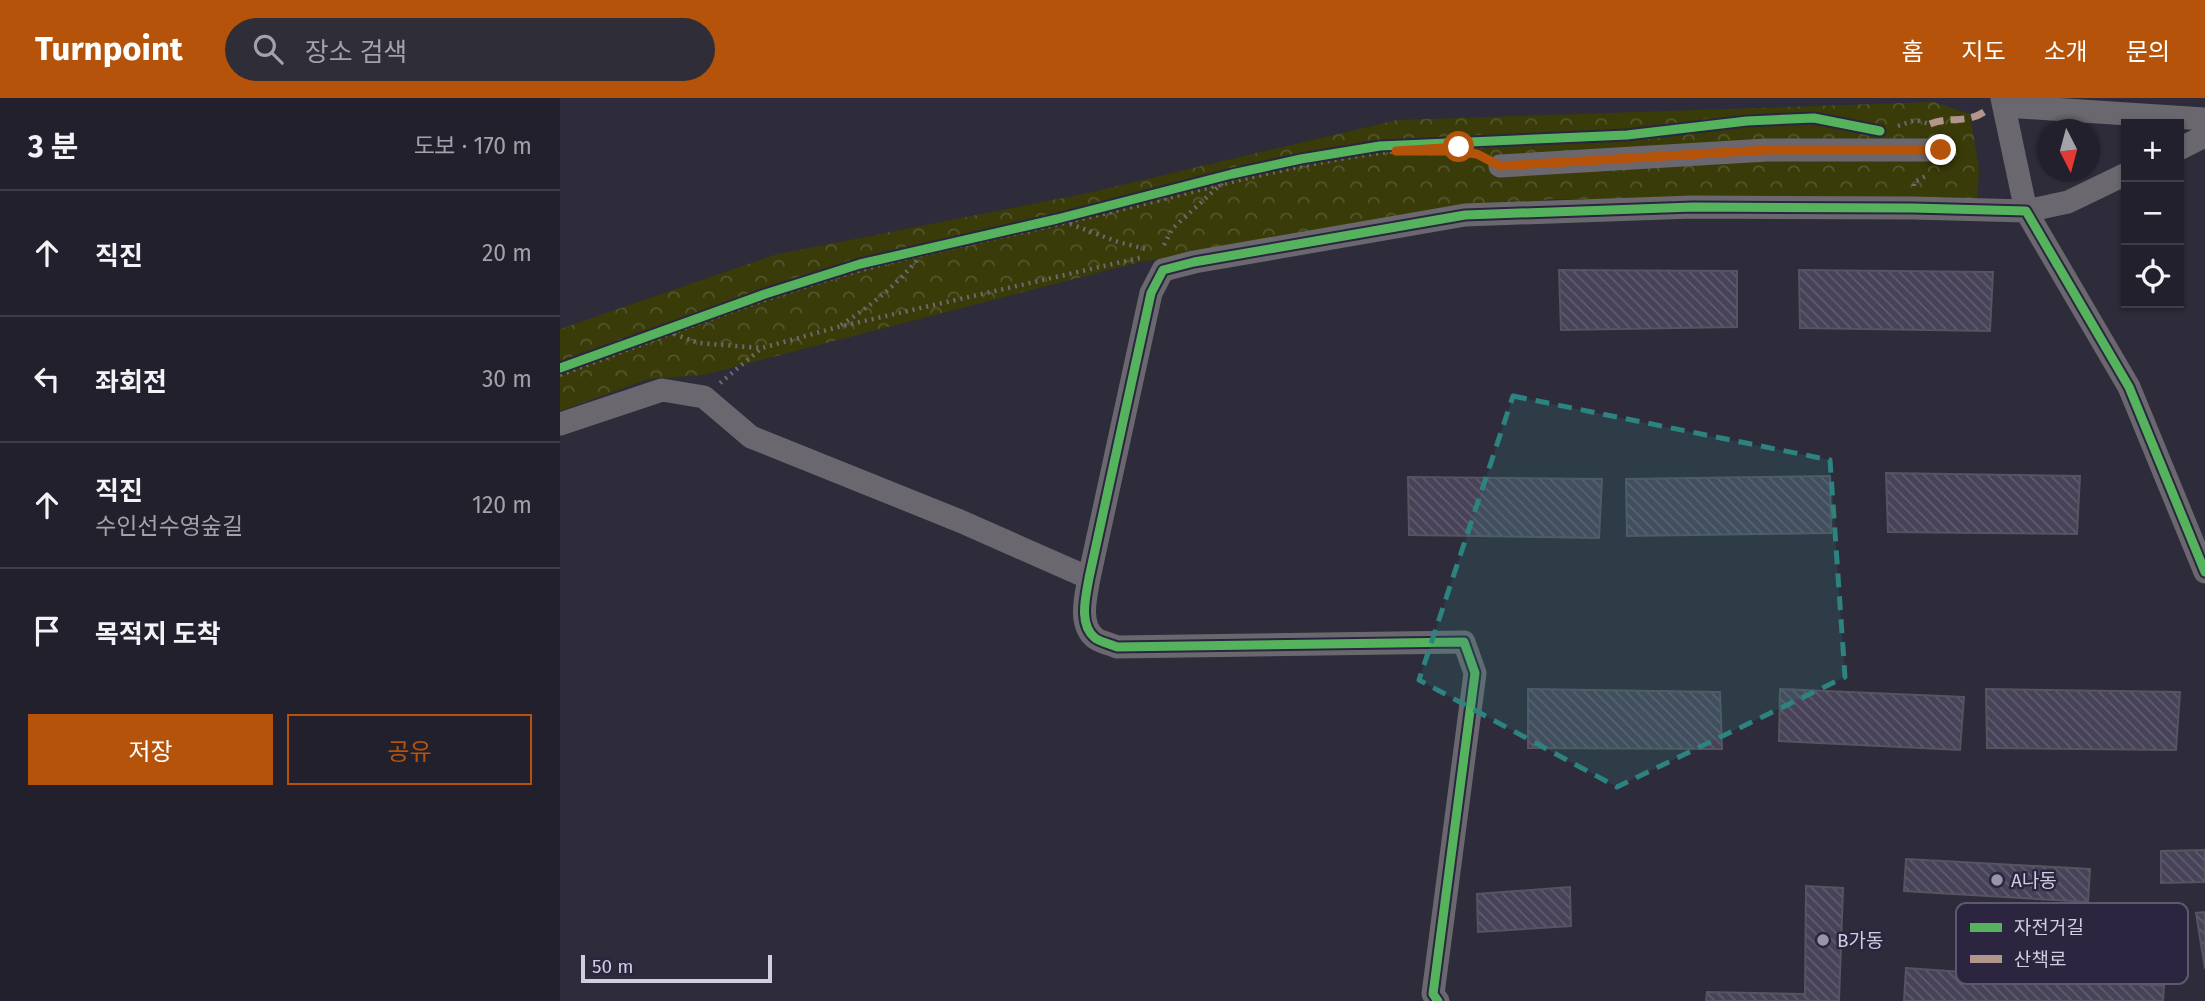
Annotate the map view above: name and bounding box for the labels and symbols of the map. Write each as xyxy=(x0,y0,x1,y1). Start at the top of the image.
north arrow xyxy=(2037,119,2100,182)
route start xyxy=(1443,131,1474,162)
route end xyxy=(1925,134,1956,165)
place label: A나동 xyxy=(2011,869,2057,892)
marker: A나동 xyxy=(1989,872,2005,888)
legend xyxy=(1956,903,2188,984)
text: 자전거길 xyxy=(2014,916,2084,939)
place label: B가동 xyxy=(1837,929,1884,952)
marker: B가동 xyxy=(1815,932,1831,948)
text: 산책로 xyxy=(2014,948,2066,971)
scale bar xyxy=(581,952,772,984)

